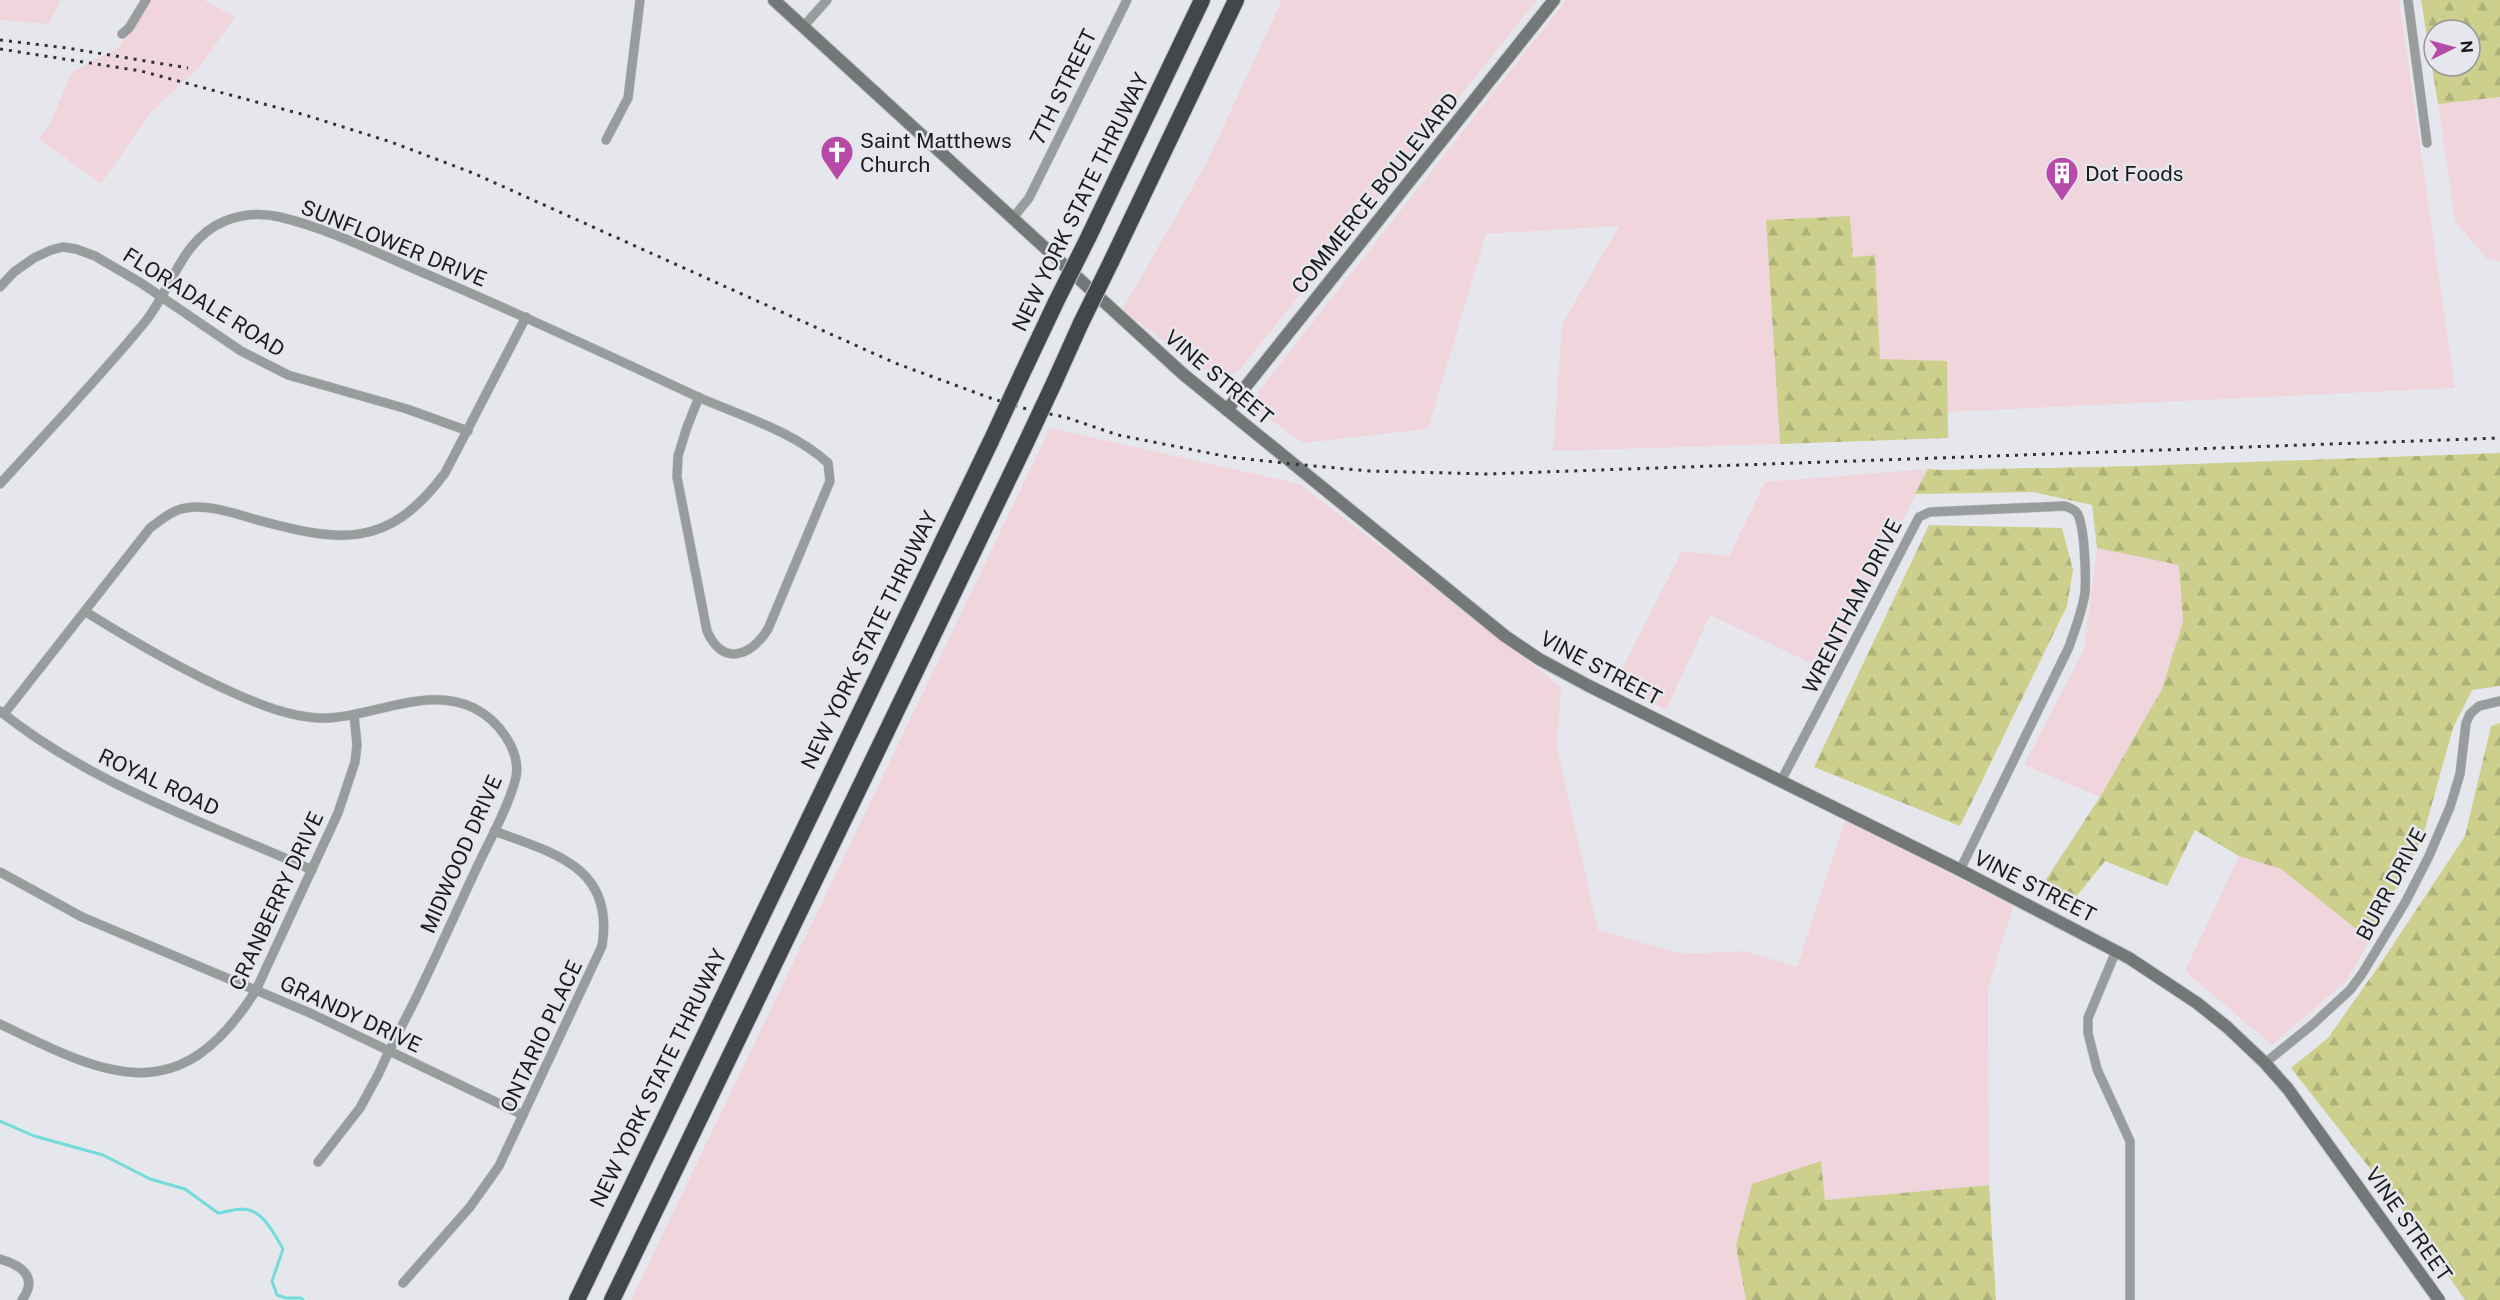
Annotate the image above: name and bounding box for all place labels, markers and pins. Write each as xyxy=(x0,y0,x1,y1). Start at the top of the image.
place label: Saint Matthews Church xyxy=(860,128,1012,177)
church icon: Saint Matthews Church xyxy=(819,134,855,181)
building icon: Dot Foods xyxy=(2044,155,2080,202)
place label: Dot Foods xyxy=(2085,161,2183,186)

